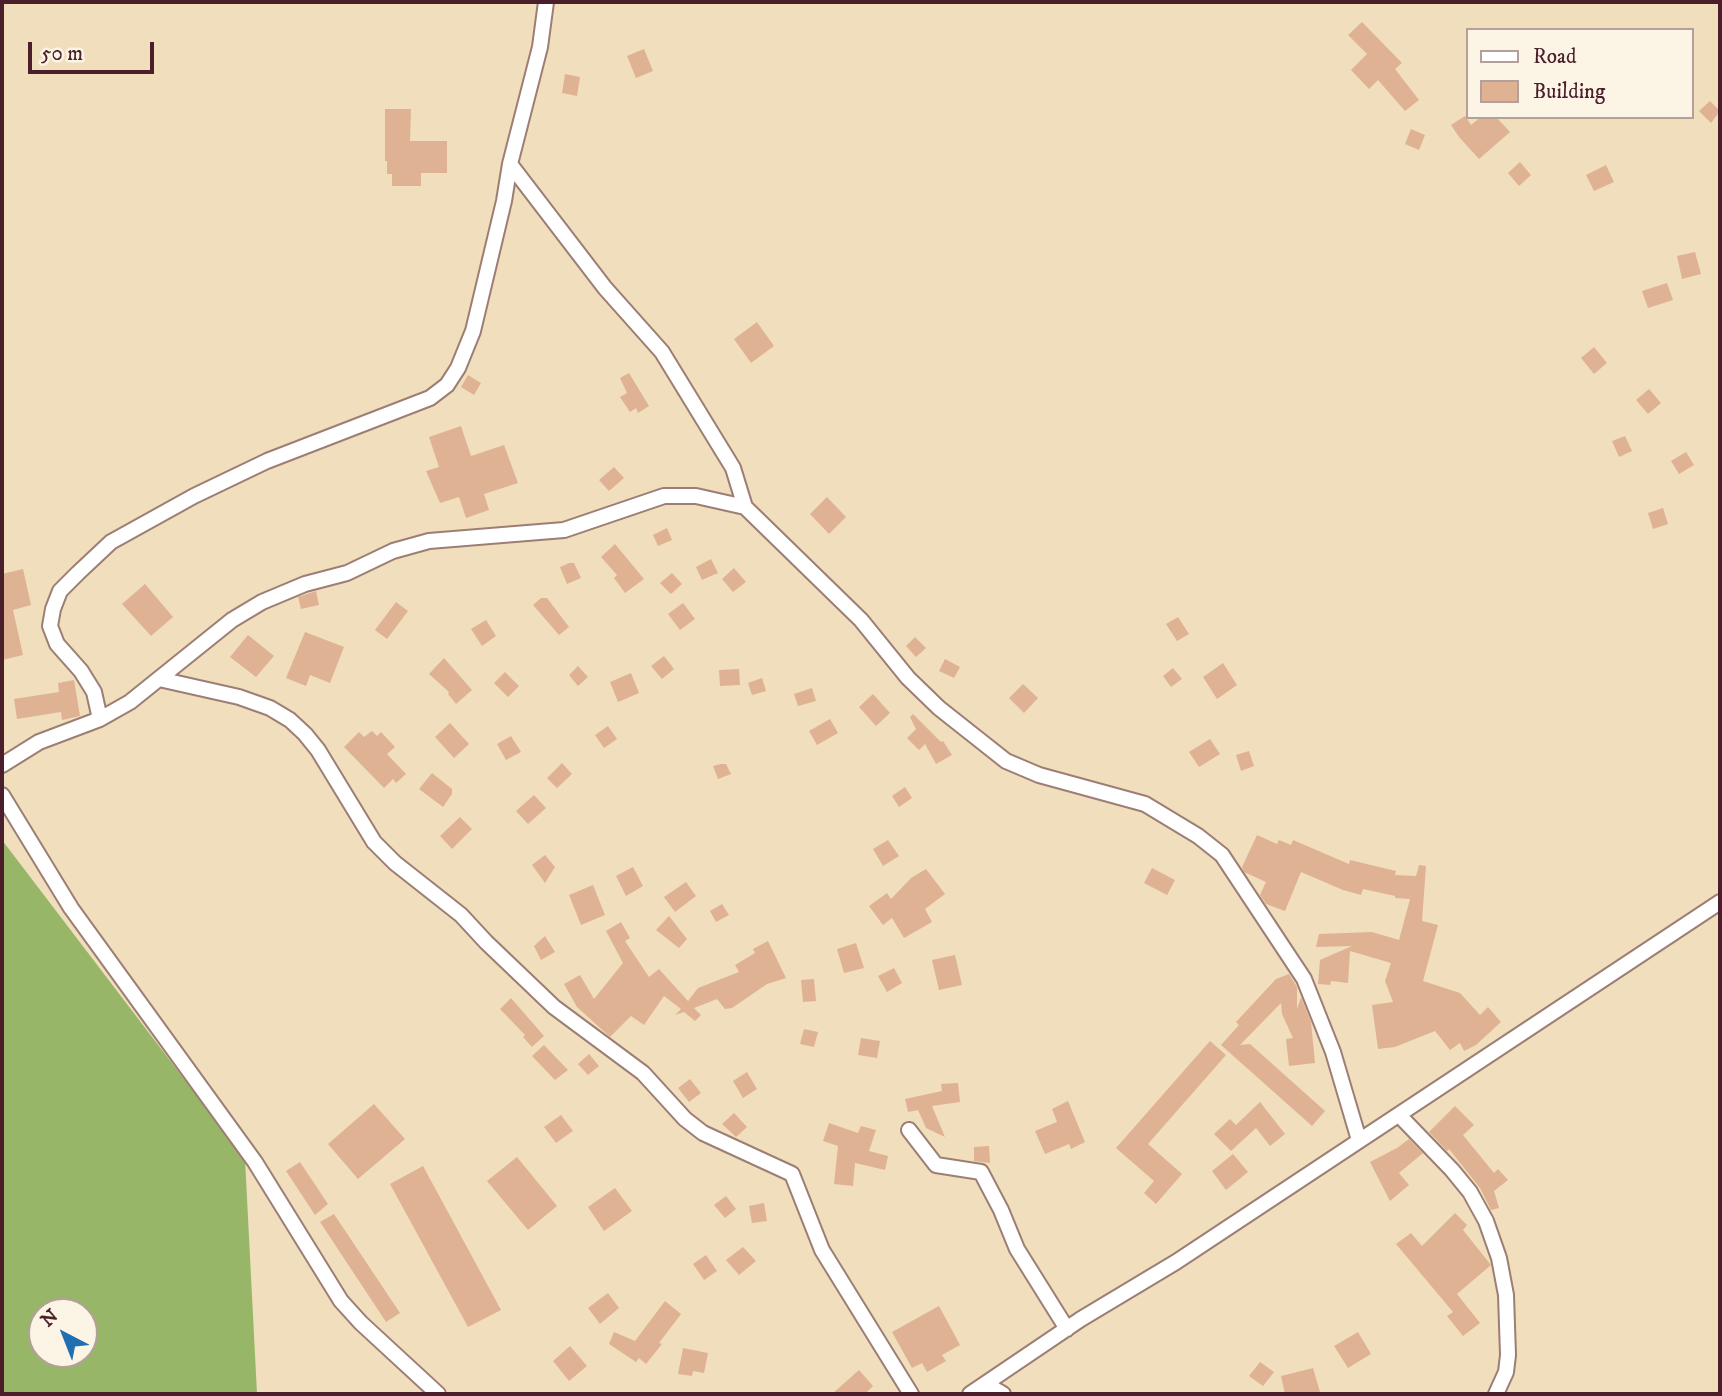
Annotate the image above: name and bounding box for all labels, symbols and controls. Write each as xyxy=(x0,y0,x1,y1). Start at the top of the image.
scale bar xyxy=(32,28,158,72)
legend xyxy=(1466,28,1694,119)
text: 50 m xyxy=(41,41,83,67)
text: Road xyxy=(1533,44,1577,70)
text: Building xyxy=(1533,79,1605,105)
north arrow xyxy=(28,1298,98,1368)
text: N xyxy=(36,1305,63,1332)

